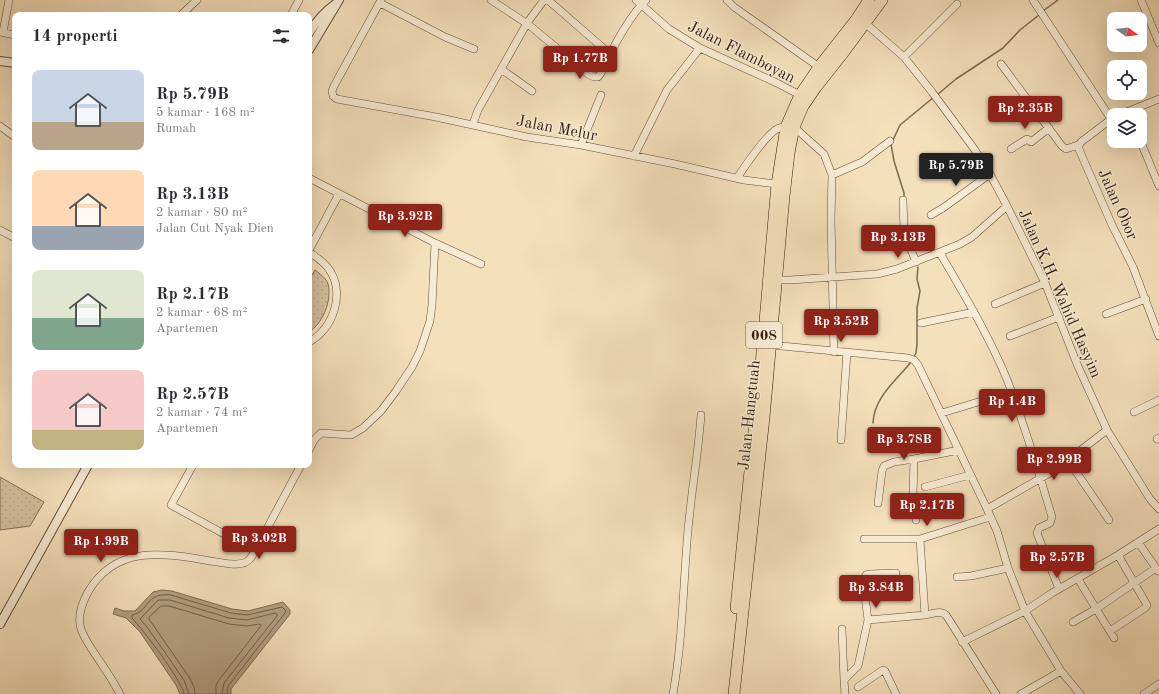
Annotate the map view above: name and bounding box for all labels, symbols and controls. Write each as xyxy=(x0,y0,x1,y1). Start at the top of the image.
north arrow xyxy=(1107,12,1147,52)
map controls xyxy=(1107,12,1147,148)
street label: Jalan Flamboyan xyxy=(685,19,798,87)
icon: filters xyxy=(270,25,292,47)
text: 14 properti xyxy=(32,28,118,45)
pin: Rp 1.77B xyxy=(539,46,621,80)
text: Rp 1.77B xyxy=(552,52,608,65)
button: locate xyxy=(1107,60,1147,100)
icon: home xyxy=(64,86,112,134)
text: Rp 5.79B xyxy=(156,86,229,103)
pin: Rp 2.35B xyxy=(984,96,1066,130)
text: Rp 2.35B xyxy=(997,102,1053,115)
text: 5 kamar · 168 m² xyxy=(156,106,255,119)
button: layers xyxy=(1107,108,1147,148)
street label: Jalan Melur xyxy=(515,113,599,145)
text: Rumah xyxy=(156,122,196,135)
pin: Rp 5.79B xyxy=(915,153,997,187)
text: Rp 5.79B xyxy=(928,159,984,172)
street label: Jalan Obor xyxy=(1094,167,1140,243)
icon: home xyxy=(64,186,112,234)
text: Rp 3.13B xyxy=(156,186,229,203)
pin: Rp 3.92B xyxy=(364,204,446,238)
text: 2 kamar · 80 m² xyxy=(156,206,247,219)
street label: Jalan K.H. Wahid Hasyim xyxy=(1015,207,1104,381)
text: Rp 3.92B xyxy=(377,210,433,223)
text: Jalan Cut Nyak Dien xyxy=(156,222,274,235)
pin: Rp 3.13B xyxy=(857,225,939,259)
text: Rp 3.13B xyxy=(870,231,926,244)
icon: home xyxy=(64,286,112,334)
text: Rp 2.17B xyxy=(156,286,229,303)
text: 2 kamar · 68 m² xyxy=(156,306,247,319)
pin: Rp 3.52B xyxy=(800,309,882,343)
text: Rp 3.52B xyxy=(813,315,869,328)
text: Apartemen xyxy=(156,322,218,335)
road number: 008 xyxy=(746,322,782,348)
street label: Jalan Hangtuah xyxy=(736,359,764,471)
icon: home xyxy=(64,386,112,434)
text: Rp 2.57B xyxy=(156,386,229,403)
pin: Rp 1.4B xyxy=(975,389,1049,423)
text: Rp 1.4B xyxy=(988,395,1036,408)
text: 2 kamar · 74 m² xyxy=(156,406,247,419)
text: Apartemen xyxy=(156,422,218,435)
pin: Rp 3.78B xyxy=(863,427,945,461)
text: Rp 3.78B xyxy=(876,433,932,446)
pin: Rp 2.99B xyxy=(1013,447,1095,481)
text: Rp 2.99B xyxy=(1026,453,1082,466)
pin: Rp 2.17B xyxy=(886,493,968,527)
text: Rp 2.17B xyxy=(899,499,955,512)
pin: Rp 3.02B xyxy=(218,526,300,560)
pin: Rp 1.99B xyxy=(60,529,142,563)
text: Rp 3.02B xyxy=(231,532,287,545)
text: Rp 1.99B xyxy=(73,535,129,548)
pin: Rp 2.57B xyxy=(1016,545,1098,579)
text: Rp 2.57B xyxy=(1029,551,1085,564)
pin: Rp 3.84B xyxy=(835,575,917,609)
text: Rp 3.84B xyxy=(848,581,904,594)

